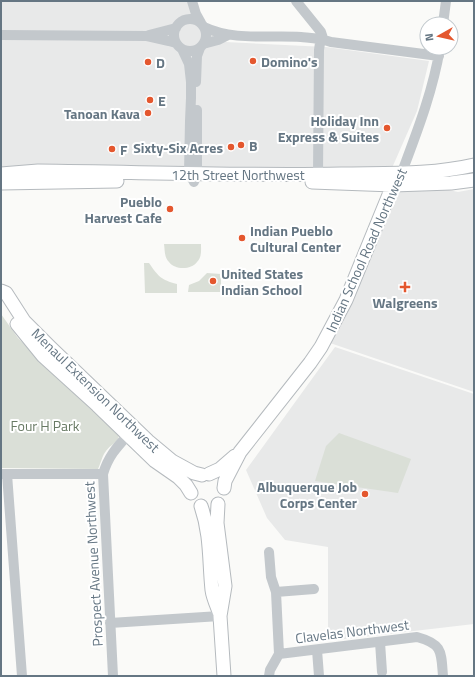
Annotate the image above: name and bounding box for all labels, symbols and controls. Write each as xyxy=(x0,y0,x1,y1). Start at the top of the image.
north arrow xyxy=(419,16,459,56)
text: N xyxy=(421,33,438,42)
place label: Domino's xyxy=(261,51,318,72)
place label: D xyxy=(156,52,165,73)
marker: Domino's xyxy=(248,56,258,66)
marker: D xyxy=(143,57,153,67)
place label: E xyxy=(158,90,166,111)
marker: E xyxy=(145,95,155,105)
place label: Tanoan Kava xyxy=(64,103,140,124)
marker: Tanoan Kava xyxy=(143,108,153,118)
place label: Holiday Inn Express & Suites xyxy=(278,110,379,147)
marker: Holiday Inn Express & Suites xyxy=(382,123,392,133)
place label: B xyxy=(249,135,258,156)
place label: Sixty-Six Acres xyxy=(133,137,223,158)
place label: F xyxy=(120,139,128,160)
marker: B xyxy=(236,140,246,150)
marker: Sixty-Six Acres xyxy=(226,142,236,152)
marker: F xyxy=(107,144,117,154)
street label: 12th Street Northwest xyxy=(171,164,305,185)
street label: Indian School Road Northwest xyxy=(320,164,412,335)
place label: Pueblo Harvest Cafe xyxy=(85,191,162,228)
marker: Pueblo Harvest Cafe xyxy=(165,204,175,214)
place label: Indian Pueblo Cultural Center xyxy=(250,220,341,257)
marker: Indian Pueblo Cultural Center xyxy=(237,233,247,243)
place label: United States Indian School xyxy=(221,263,303,300)
marker: United States Indian School xyxy=(208,276,218,286)
marker: Walgreens xyxy=(400,282,410,292)
place label: Walgreens xyxy=(372,292,438,313)
street label: Menaul Extension Northwest xyxy=(27,323,165,457)
park label: Four H Park xyxy=(10,415,80,436)
place label: Albuquerque Job Corps Center xyxy=(257,476,357,513)
street label: Prospect Avenue Northwest xyxy=(78,481,108,647)
marker: Albuquerque Job Corps Center xyxy=(360,489,370,499)
street label: Clavelas Northwest xyxy=(294,614,410,648)

